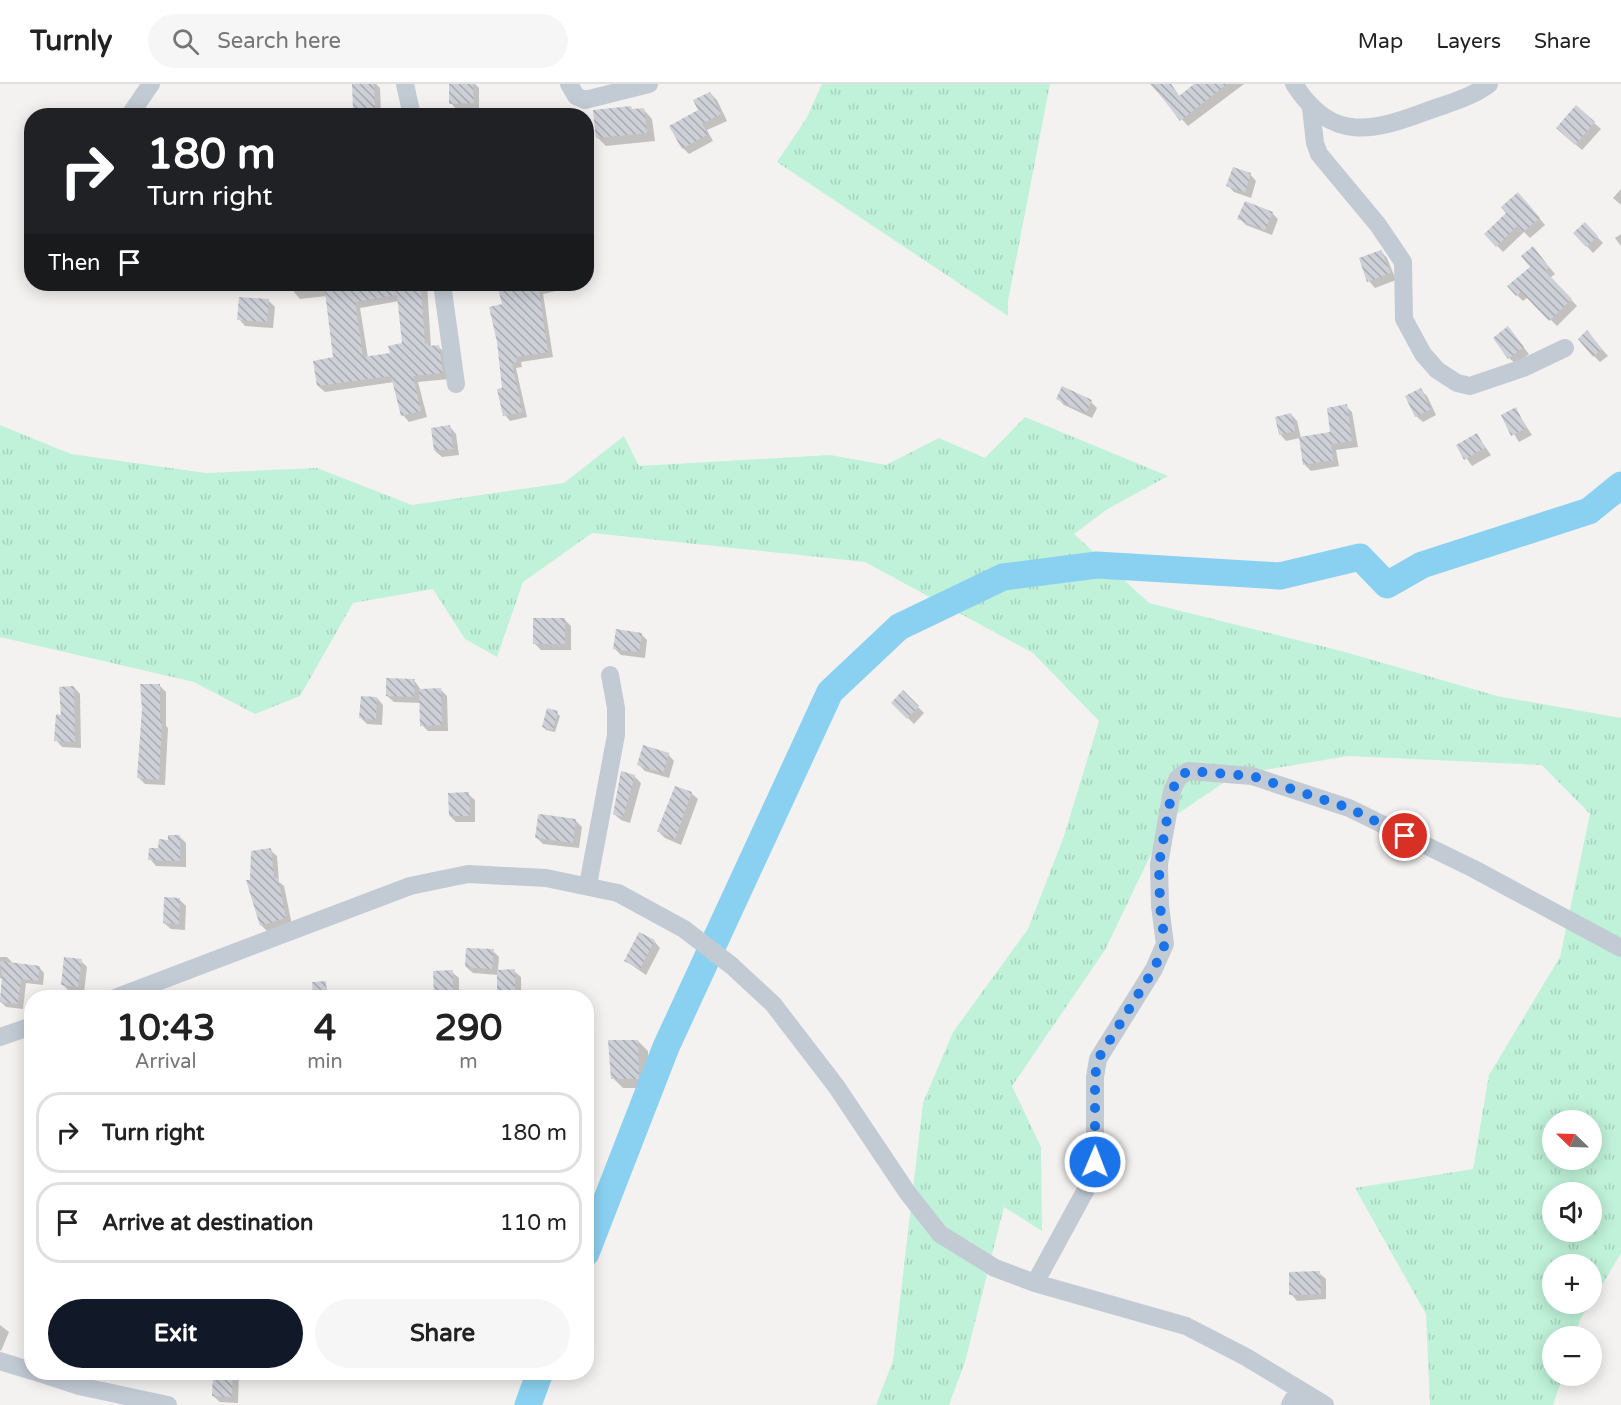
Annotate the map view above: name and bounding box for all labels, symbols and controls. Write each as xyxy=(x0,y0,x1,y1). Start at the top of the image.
search box xyxy=(148,14,568,68)
text: Turnly xyxy=(30,24,112,58)
icon: search xyxy=(169,25,202,58)
text: Search here xyxy=(217,28,341,54)
text: Map xyxy=(1358,29,1403,54)
text: Layers xyxy=(1436,29,1501,54)
text: Share xyxy=(1534,29,1591,54)
text: 180 m xyxy=(147,129,276,180)
icon: right xyxy=(48,132,126,210)
text: Turn right xyxy=(147,180,273,213)
icon: arrive xyxy=(113,246,146,279)
text: Then xyxy=(48,250,101,276)
pin xyxy=(1379,810,1430,861)
icon: arrive xyxy=(1388,819,1421,852)
text: 10:43 xyxy=(116,1007,216,1050)
text: 4 xyxy=(314,1007,336,1050)
text: 290 xyxy=(434,1007,502,1050)
text: Arrival xyxy=(135,1050,197,1074)
text: min xyxy=(307,1050,343,1074)
text: m xyxy=(459,1050,478,1074)
north arrow xyxy=(1542,1110,1602,1170)
map controls xyxy=(1542,1110,1602,1386)
icon: right xyxy=(51,1116,84,1149)
text: Turn right xyxy=(102,1120,204,1146)
text: 180 m xyxy=(500,1120,567,1146)
position arrow xyxy=(1063,1130,1127,1194)
button: sound xyxy=(1542,1182,1602,1242)
icon: arrive xyxy=(51,1206,84,1239)
text: Arrive at destination xyxy=(102,1210,313,1236)
text: 110 m xyxy=(500,1210,567,1236)
button: + xyxy=(1542,1254,1602,1314)
button: Exit xyxy=(48,1299,303,1368)
button: Share xyxy=(315,1299,570,1368)
button: − xyxy=(1542,1326,1602,1386)

